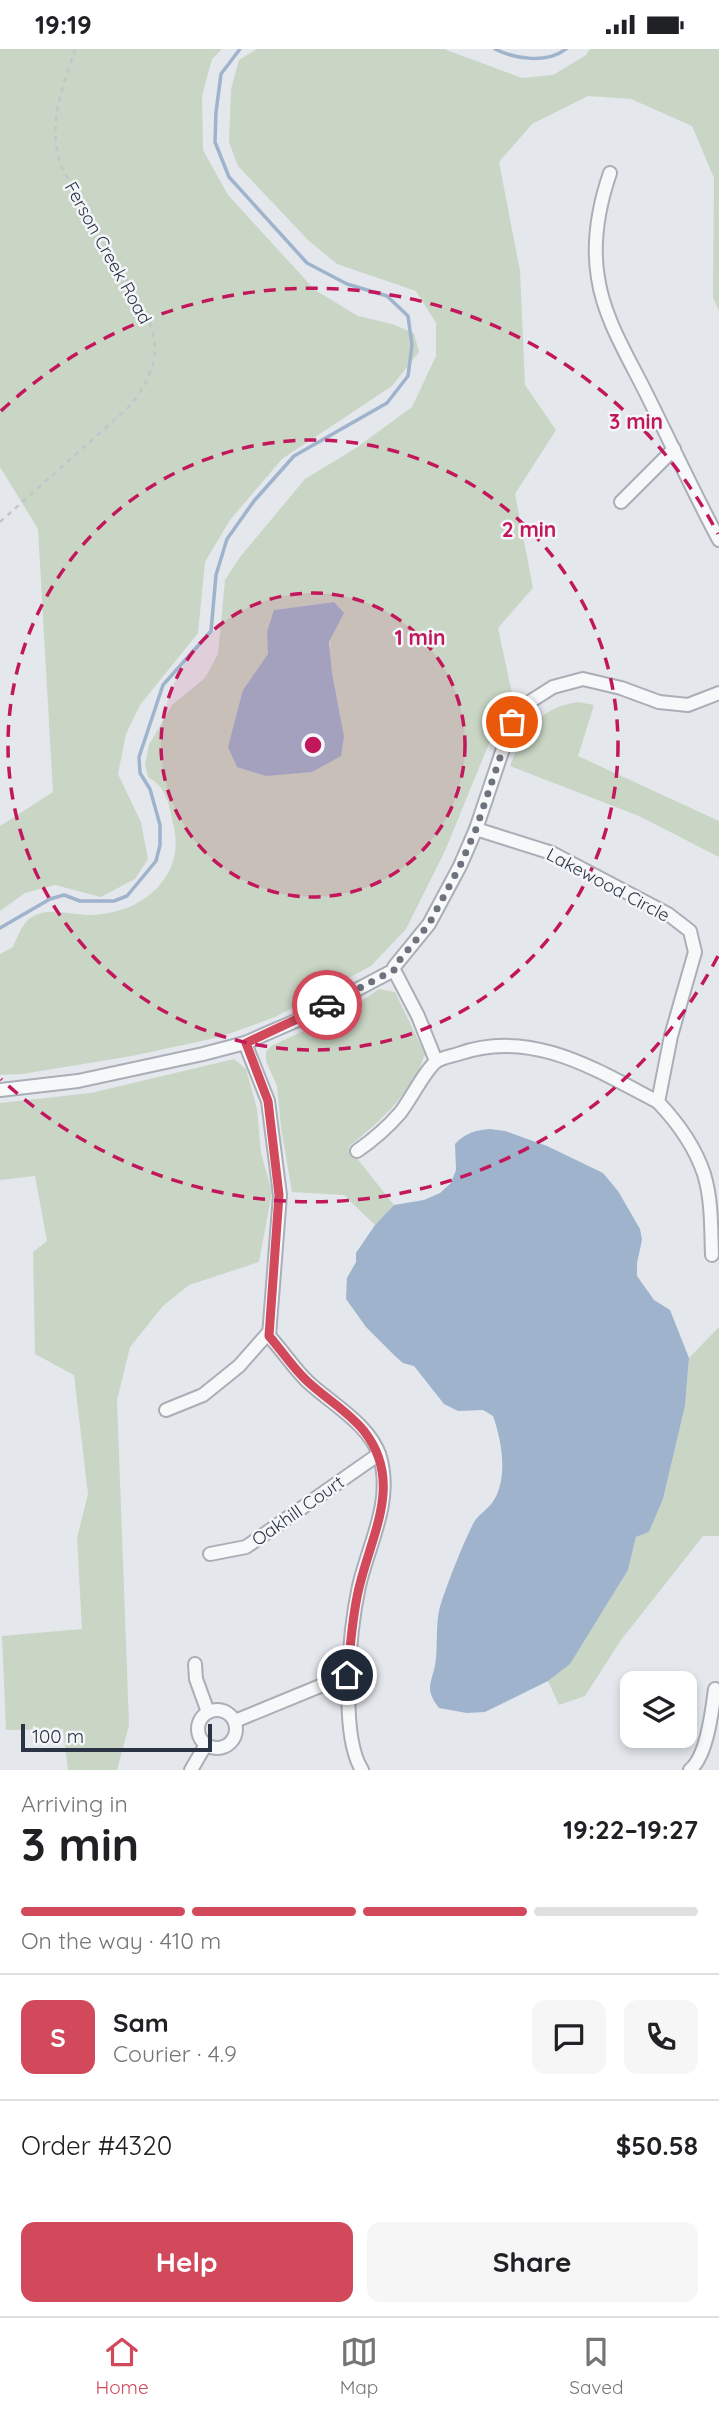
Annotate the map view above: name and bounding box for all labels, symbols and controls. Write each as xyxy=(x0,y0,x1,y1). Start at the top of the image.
text: 19:19 xyxy=(35,8,92,41)
street label: Ferson Creek Road xyxy=(60,177,157,328)
text: 3 min xyxy=(609,408,663,434)
text: 2 min xyxy=(502,516,556,542)
text: 1 min xyxy=(395,624,445,650)
pin xyxy=(482,692,542,752)
icon: bag xyxy=(493,703,531,741)
centre of rings xyxy=(301,733,325,757)
street label: Lakewood Circle xyxy=(543,842,674,927)
courier xyxy=(292,970,362,1040)
icon: car xyxy=(308,986,346,1024)
street label: Oakhill Court xyxy=(247,1470,348,1551)
pin xyxy=(317,1645,377,1705)
icon: home xyxy=(328,1656,366,1694)
map controls xyxy=(620,1671,697,1748)
button: layers xyxy=(620,1671,697,1748)
scale bar xyxy=(21,1721,212,1753)
text: 100 m xyxy=(32,1724,84,1748)
text: Arriving in xyxy=(21,1789,128,1818)
text: 19:22–19:27 xyxy=(563,1813,698,1846)
text: 3 min xyxy=(21,1815,139,1873)
text: On the way · 410 m xyxy=(21,1926,221,1955)
button: chat xyxy=(532,2000,606,2074)
button: phone xyxy=(624,2000,698,2074)
text: Sam xyxy=(113,2006,169,2039)
text: S xyxy=(50,2021,66,2054)
text: Courier · 4.9 xyxy=(113,2039,237,2068)
text: Order #4320 xyxy=(21,2129,172,2162)
text: $50.58 xyxy=(616,2129,698,2162)
button: Help xyxy=(21,2222,353,2302)
button: Share xyxy=(367,2222,698,2302)
tab: Home xyxy=(95,2333,149,2399)
tab: Map xyxy=(340,2333,378,2399)
tab: Saved xyxy=(569,2333,624,2399)

